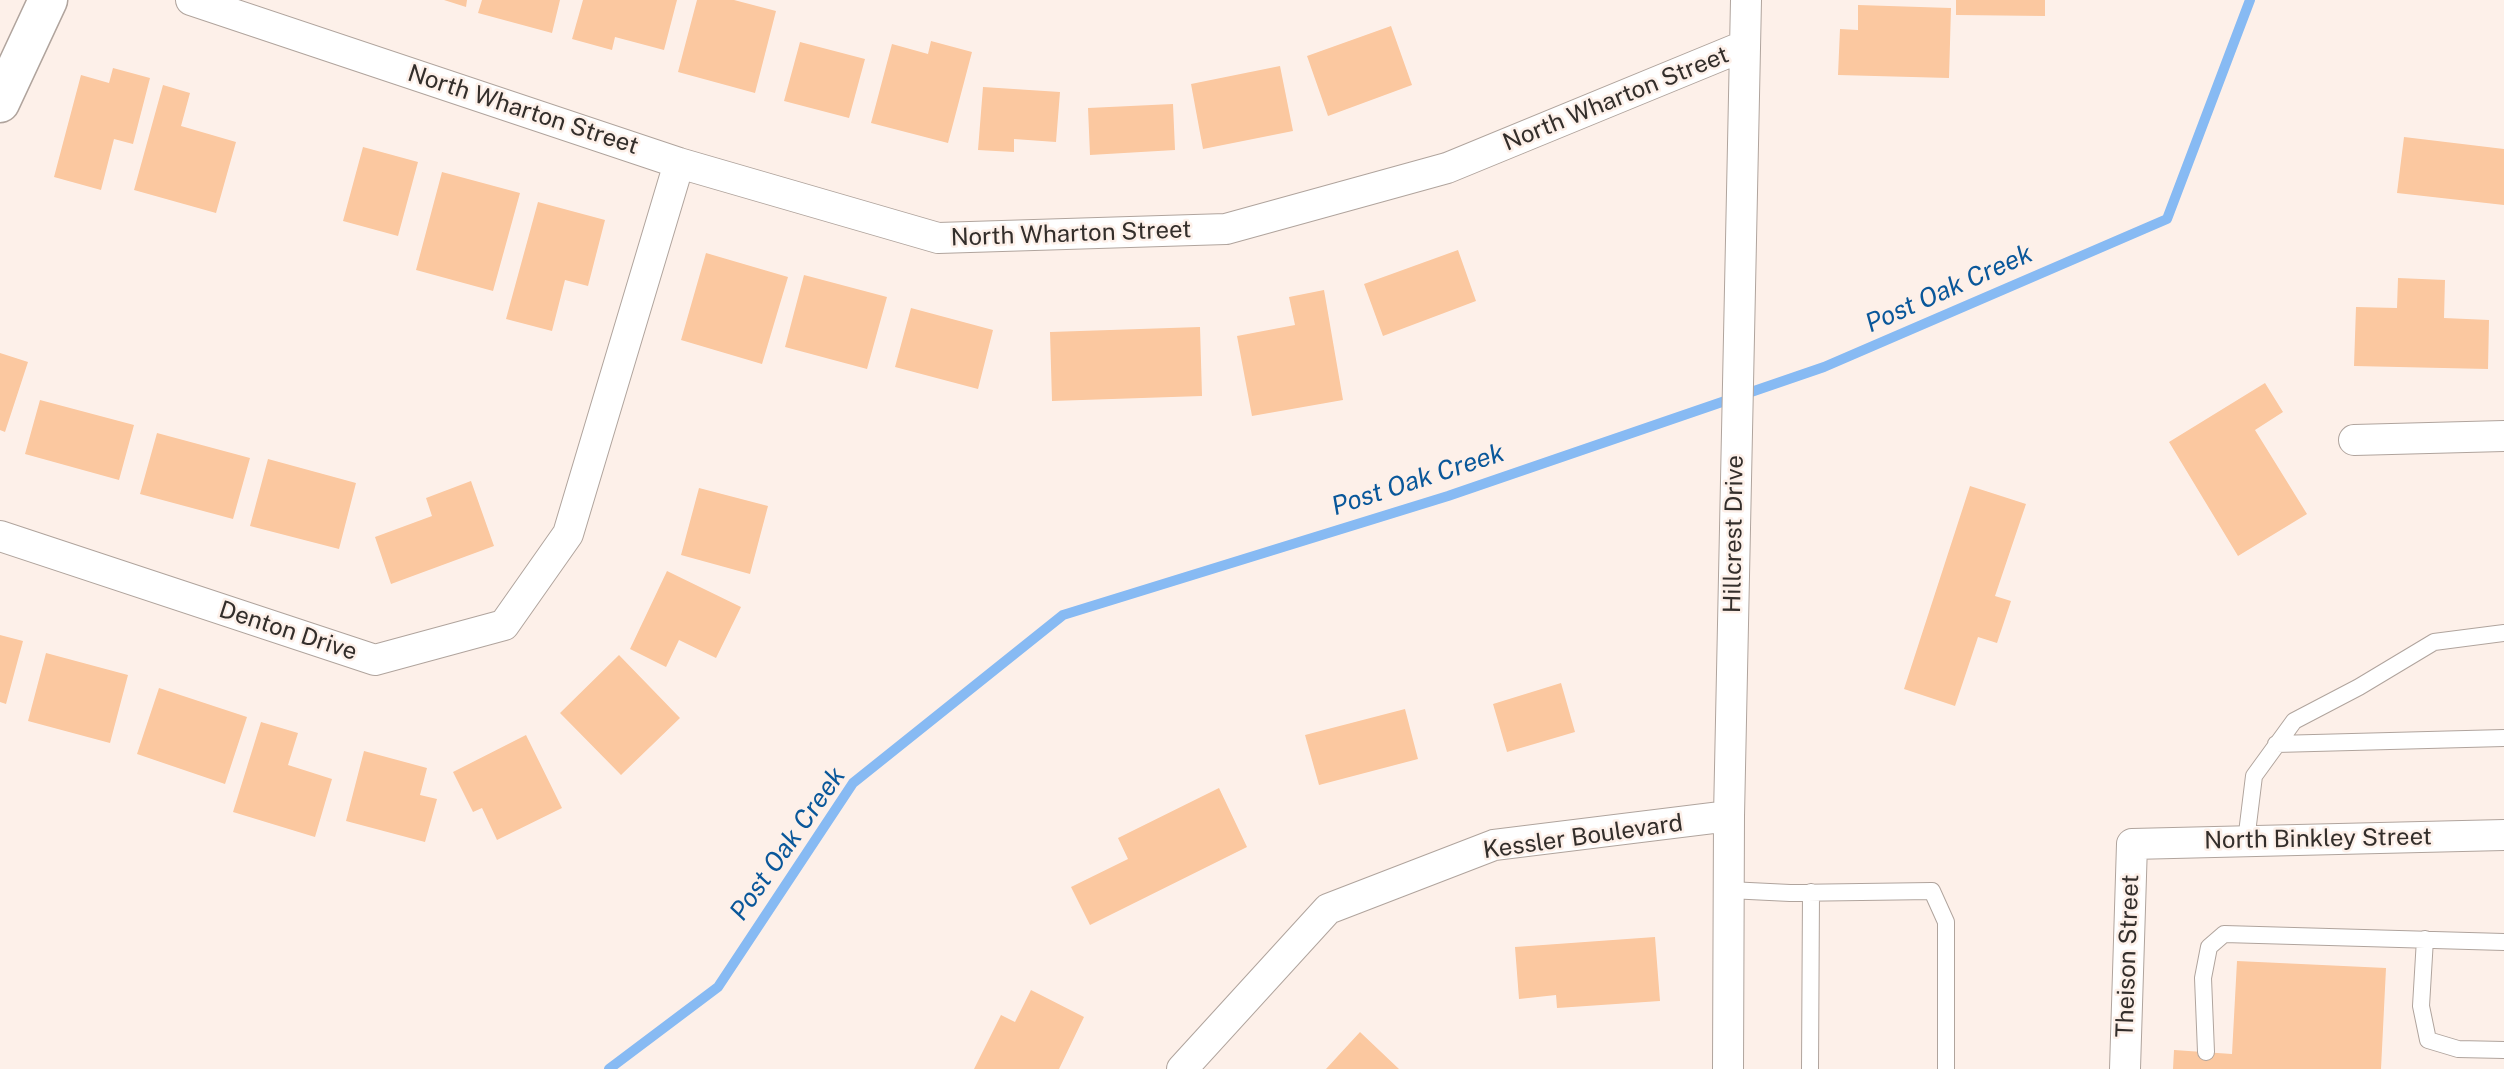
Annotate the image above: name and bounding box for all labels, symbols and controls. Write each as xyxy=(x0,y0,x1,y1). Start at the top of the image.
street label: North Wharton Street xyxy=(1499,41,1733,157)
street label: North Wharton Street xyxy=(404,59,642,161)
street label: North Wharton Street xyxy=(950,215,1192,253)
water label: Post Oak Creek xyxy=(1861,238,2037,340)
water label: Post Oak Creek xyxy=(1328,437,1508,523)
street label: Hillcrest Drive xyxy=(1718,455,1750,613)
street label: Denton Drive xyxy=(215,595,361,667)
water label: Post Oak Creek xyxy=(724,761,852,927)
street label: Kessler Boulevard xyxy=(1481,809,1685,865)
street label: North Binkley Street xyxy=(2204,823,2432,855)
street label: Theison Street xyxy=(2111,874,2145,1038)

